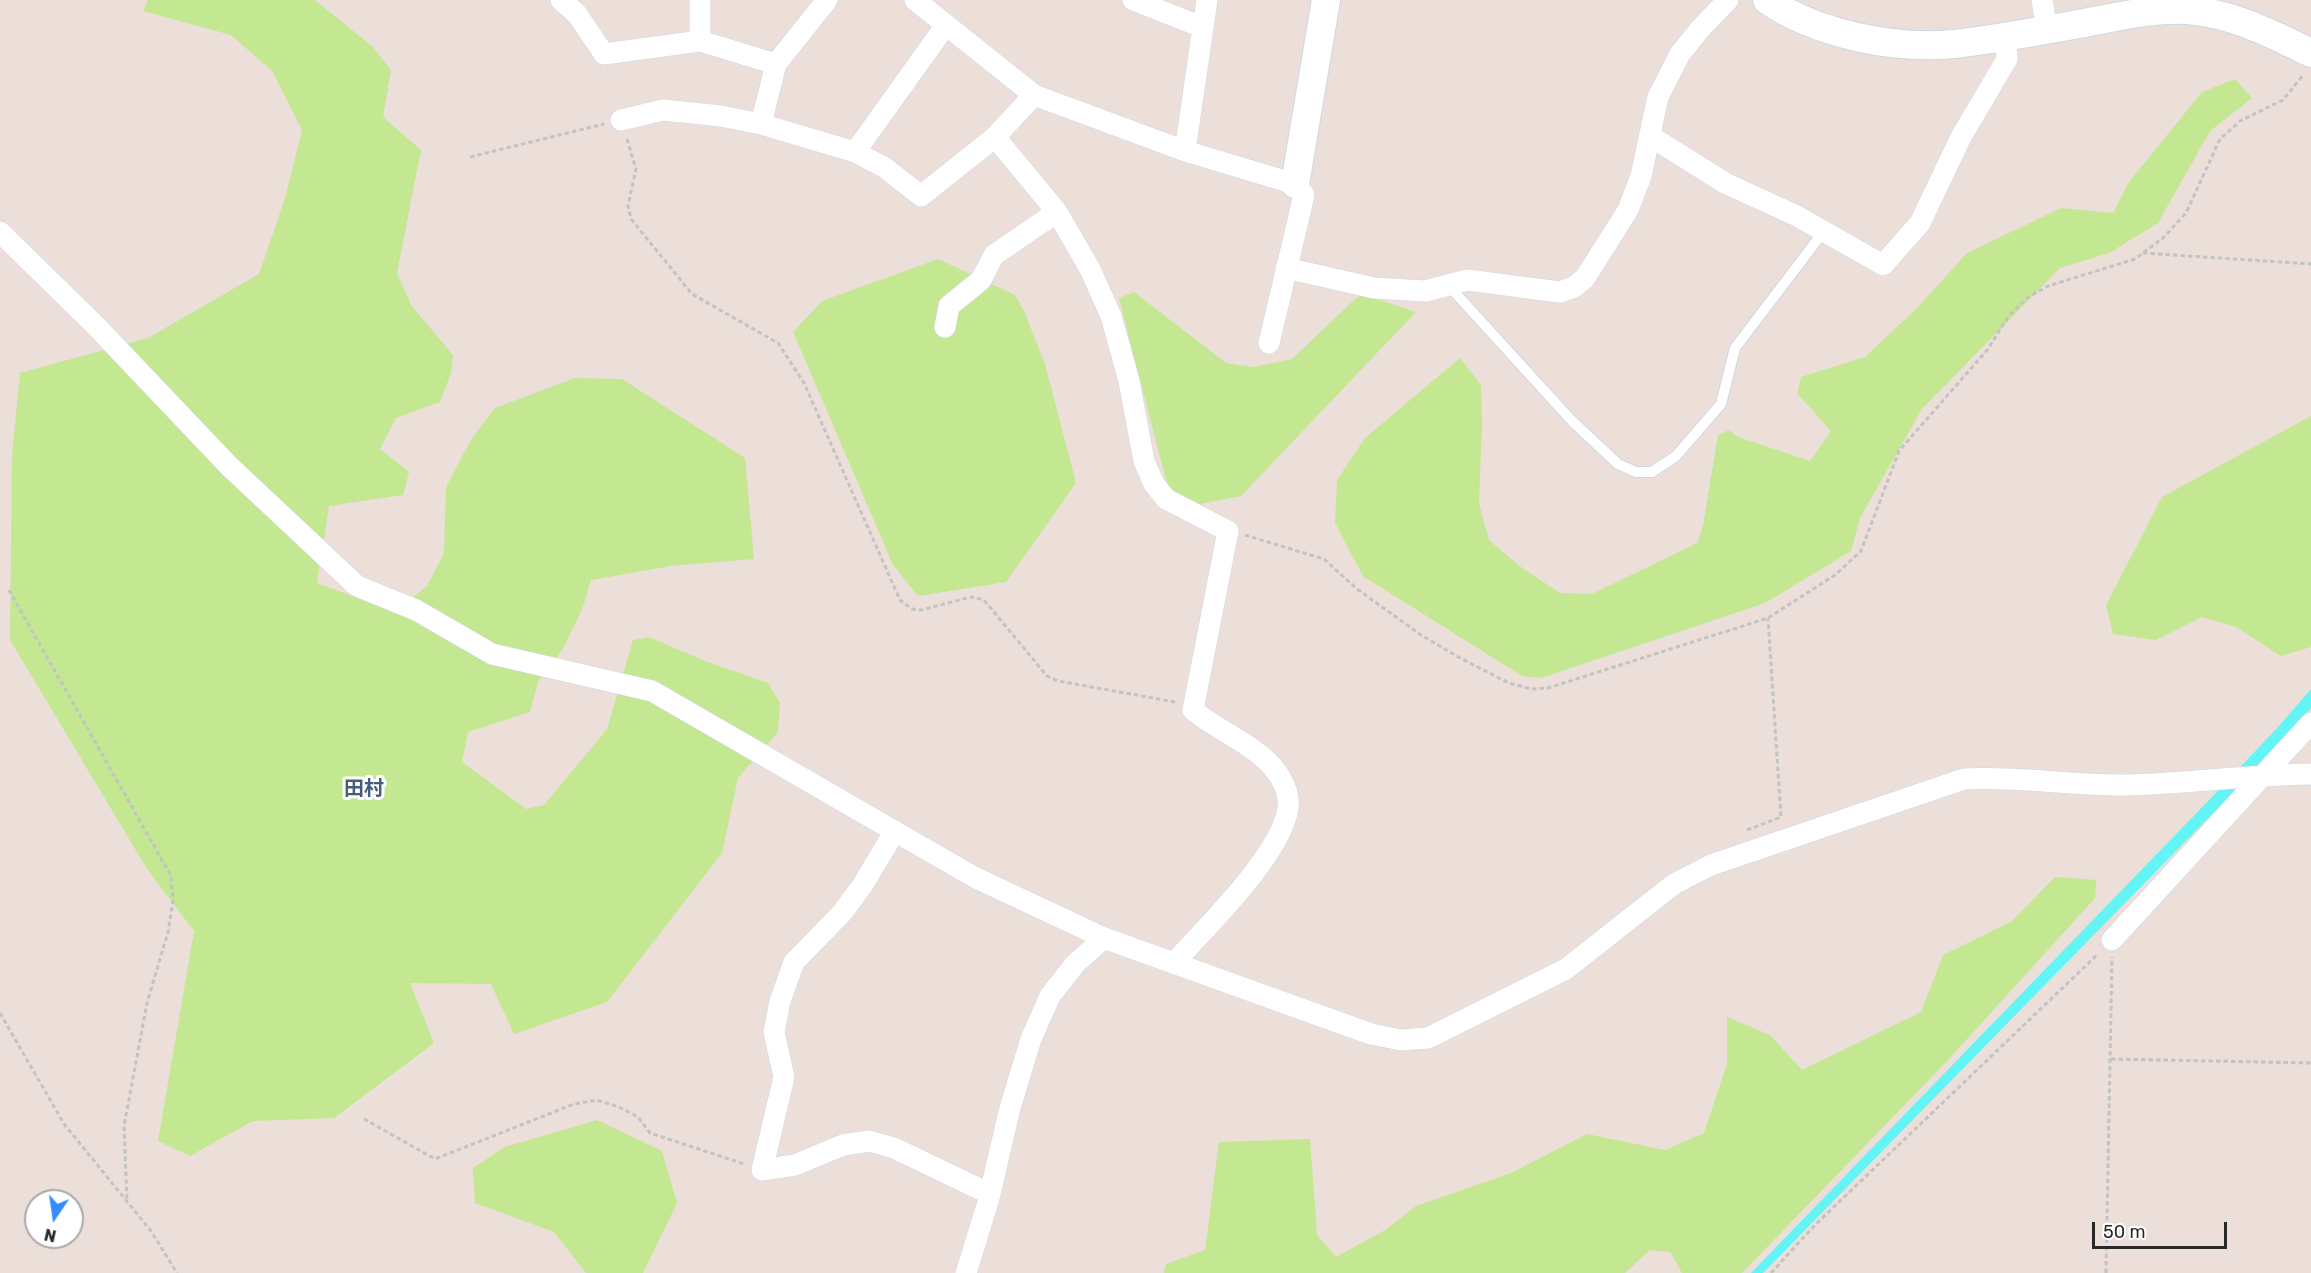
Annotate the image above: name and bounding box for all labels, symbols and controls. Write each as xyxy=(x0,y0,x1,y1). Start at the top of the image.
district label: 田村 xyxy=(344,777,384,801)
north arrow xyxy=(24,1189,84,1249)
scale bar xyxy=(2095,1210,2230,1248)
text: 50 m xyxy=(2103,1221,2146,1243)
text: N xyxy=(43,1225,58,1246)

